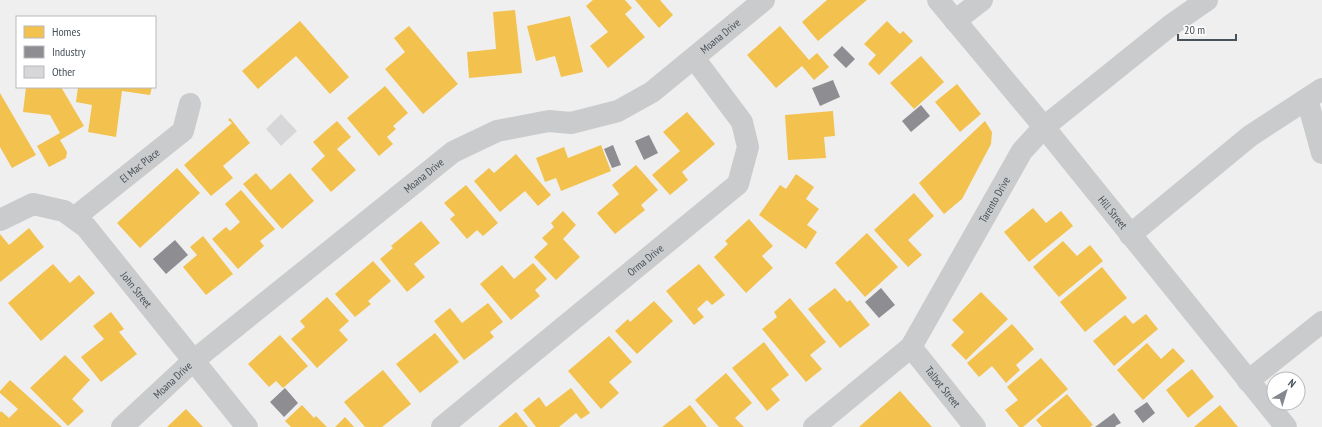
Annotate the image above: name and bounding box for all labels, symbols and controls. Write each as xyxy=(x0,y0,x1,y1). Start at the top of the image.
street label: Moana Drive xyxy=(697,15,743,57)
legend xyxy=(16,16,156,88)
scale bar xyxy=(1178,16,1236,42)
text: 20 m xyxy=(1184,22,1205,37)
text: Homes xyxy=(52,24,80,39)
text: Industry xyxy=(52,44,86,59)
text: Other xyxy=(52,64,76,79)
street label: El Mac Place xyxy=(117,145,163,186)
street label: Moana Drive xyxy=(401,155,447,196)
street label: Tarento Drive xyxy=(976,174,1013,225)
street label: Hill Street xyxy=(1095,193,1130,232)
street label: Orma Drive xyxy=(624,241,667,279)
street label: John Street xyxy=(117,268,155,310)
street label: Moana Drive xyxy=(150,358,195,401)
street label: Talbot Street xyxy=(922,363,964,410)
north arrow xyxy=(1266,371,1306,411)
text: N xyxy=(1286,376,1299,390)

